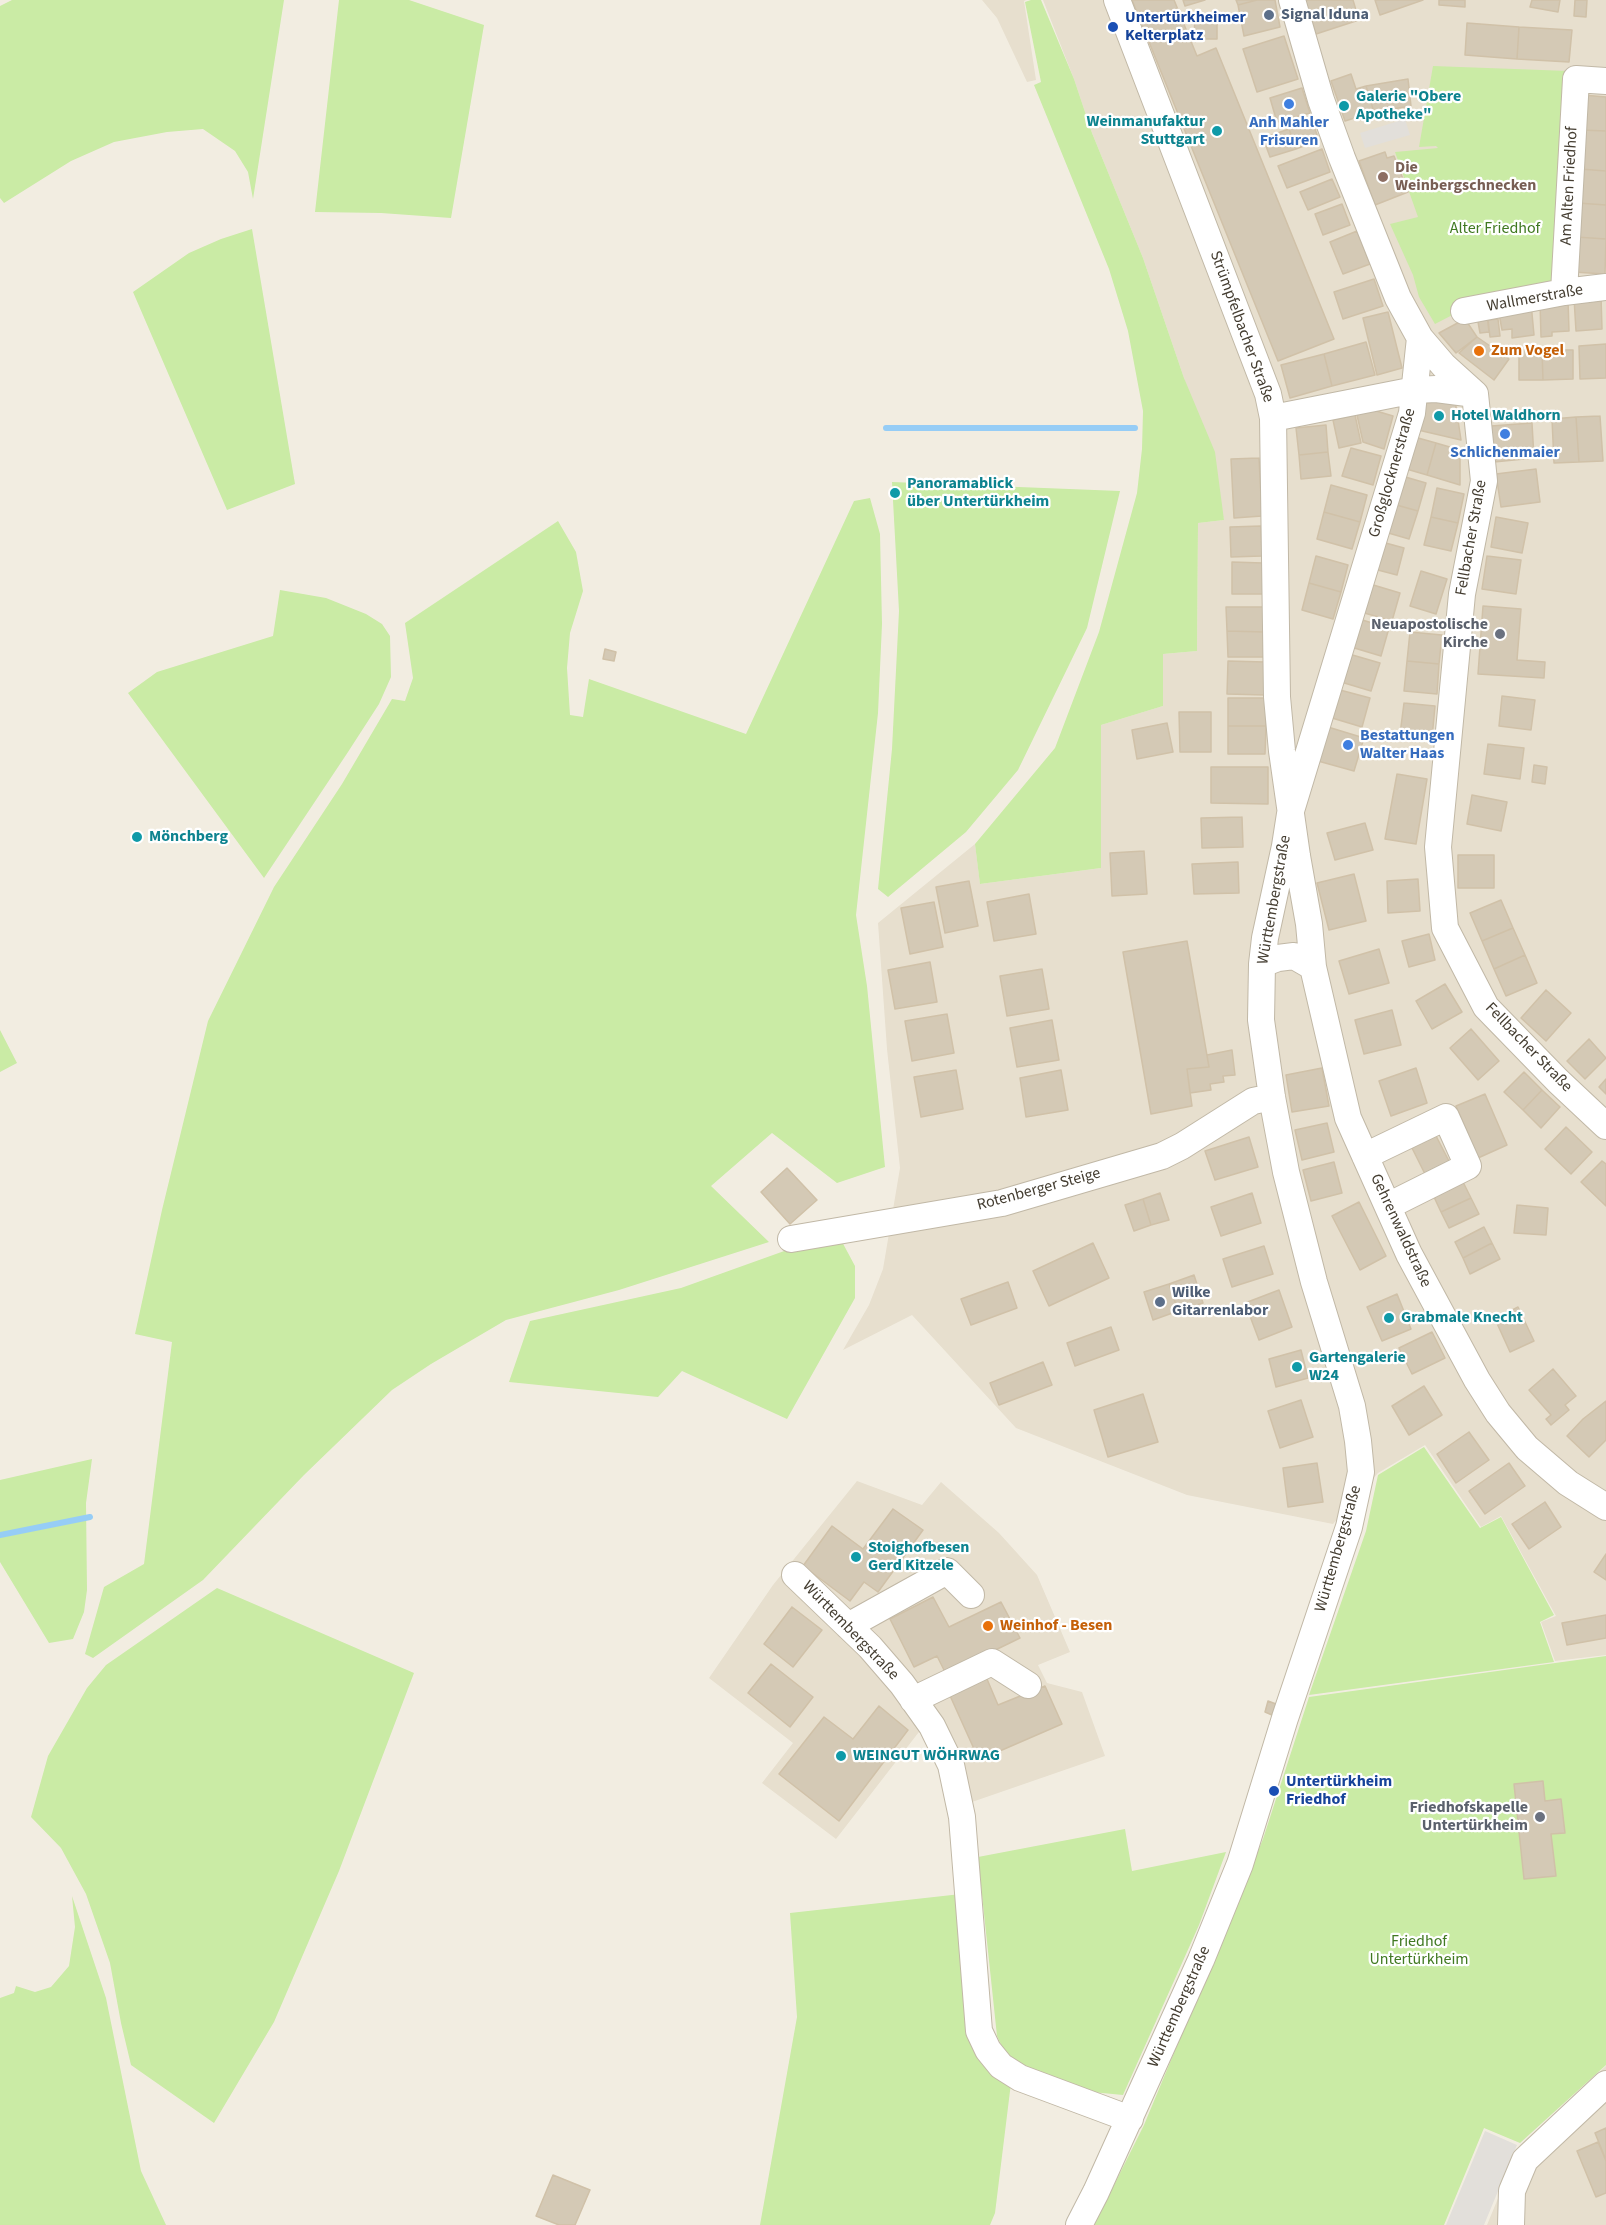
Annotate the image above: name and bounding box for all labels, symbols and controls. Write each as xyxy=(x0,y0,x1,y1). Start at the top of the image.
place label: Signal Iduna xyxy=(1281,5,1369,25)
place label: Untertürkheimer Kelterplatz xyxy=(1125,8,1246,46)
marker: Signal Iduna xyxy=(1262,8,1276,22)
marker: Untertürkheimer Kelterplatz xyxy=(1106,20,1120,34)
place label: Galerie "Obere Apotheke" xyxy=(1356,87,1461,125)
marker: Anh Mahler Frisuren xyxy=(1282,97,1296,111)
marker: Galerie "Obere Apotheke" xyxy=(1337,99,1351,113)
place label: Weinmanufaktur Stuttgart xyxy=(1086,112,1205,150)
place label: Anh Mahler Frisuren xyxy=(1249,113,1329,151)
marker: Weinmanufaktur Stuttgart xyxy=(1210,124,1224,138)
street label: Am Alten Friedhof xyxy=(1557,126,1583,246)
place label: Die Weinbergschnecken xyxy=(1395,158,1536,196)
marker: Die Weinbergschnecken xyxy=(1376,170,1390,184)
park label: Alter Friedhof xyxy=(1450,219,1540,239)
street label: Strümpfelbacher Straße xyxy=(1205,249,1277,405)
street label: Wallmerstraße xyxy=(1485,281,1585,317)
place label: Zum Vogel xyxy=(1491,341,1564,361)
marker: Zum Vogel xyxy=(1472,344,1486,358)
street label: Großglocknerstraße xyxy=(1365,406,1421,540)
place label: Hotel Waldhorn xyxy=(1451,406,1561,426)
marker: Hotel Waldhorn xyxy=(1432,409,1446,423)
marker: Schlichenmaier xyxy=(1498,427,1512,441)
place label: Schlichenmaier xyxy=(1450,443,1560,463)
place label: Panoramablick über Untertürkheim xyxy=(907,474,1049,512)
street label: Fellbacher Straße xyxy=(1452,479,1492,597)
marker: Panoramablick über Untertürkheim xyxy=(888,486,902,500)
place label: Neuapostolische Kirche xyxy=(1371,615,1488,653)
marker: Neuapostolische Kirche xyxy=(1493,627,1507,641)
place label: Bestattungen Walter Haas xyxy=(1360,726,1455,764)
marker: Bestattungen Walter Haas xyxy=(1341,738,1355,752)
place label: Mönchberg xyxy=(149,827,228,847)
marker: Mönchberg xyxy=(130,830,144,844)
street label: Württembergstraße xyxy=(1254,834,1296,966)
street label: Fellbacher Straße xyxy=(1480,999,1576,1097)
street label: Rotenberger Steige xyxy=(975,1164,1103,1216)
street label: Gehrenwaldstraße xyxy=(1365,1171,1435,1291)
place label: Wilke Gitarrenlabor xyxy=(1172,1283,1268,1321)
marker: Wilke Gitarrenlabor xyxy=(1153,1295,1167,1309)
place label: Grabmale Knecht xyxy=(1401,1308,1523,1328)
marker: Grabmale Knecht xyxy=(1382,1311,1396,1325)
place label: Gartengalerie W24 xyxy=(1309,1348,1406,1386)
marker: Gartengalerie W24 xyxy=(1290,1360,1304,1374)
street label: Württembergstraße xyxy=(1312,1484,1366,1614)
place label: Stoighofbesen Gerd Kitzele xyxy=(868,1538,969,1576)
marker: Stoighofbesen Gerd Kitzele xyxy=(849,1550,863,1564)
street label: Württembergstraße xyxy=(798,1577,902,1685)
place label: Weinhof - Besen xyxy=(1000,1616,1112,1636)
marker: Weinhof - Besen xyxy=(981,1619,995,1633)
place label: WEINGUT WÖHRWAG xyxy=(853,1746,1000,1766)
marker: WEINGUT WÖHRWAG xyxy=(834,1749,848,1763)
place label: Untertürkheim Friedhof xyxy=(1286,1772,1392,1810)
marker: Untertürkheim Friedhof xyxy=(1267,1784,1281,1798)
place label: Friedhofskapelle Untertürkheim xyxy=(1409,1798,1528,1836)
marker: Friedhofskapelle Untertürkheim xyxy=(1533,1810,1547,1824)
park label: Friedhof Untertürkheim xyxy=(1369,1932,1469,1970)
street label: Württembergstraße xyxy=(1145,1943,1215,2071)

